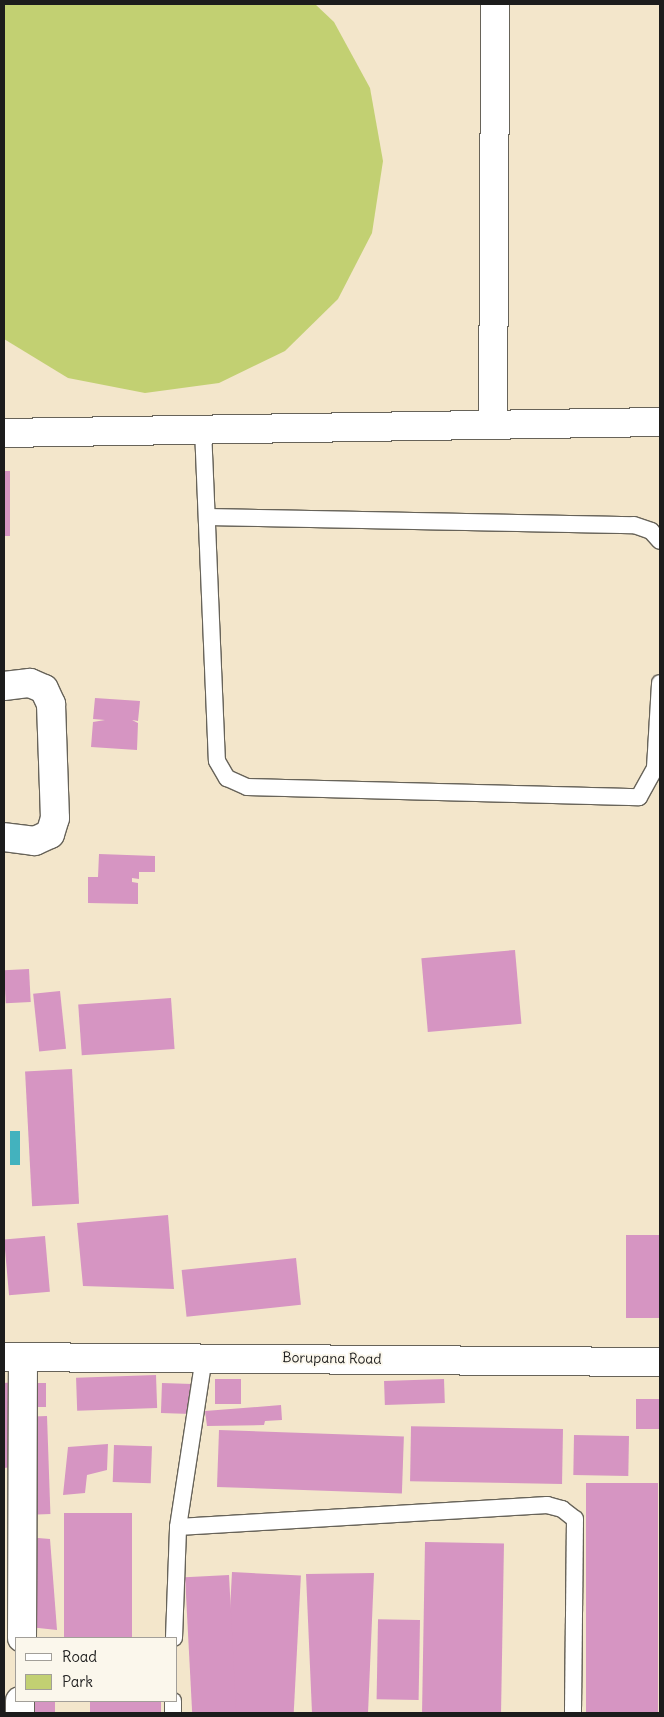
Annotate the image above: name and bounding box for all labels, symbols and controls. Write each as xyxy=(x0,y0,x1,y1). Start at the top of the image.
street label: Borupana Road xyxy=(282,1349,382,1367)
legend xyxy=(15,1637,178,1702)
text: Road xyxy=(62,1647,97,1666)
text: Park xyxy=(62,1672,93,1691)

